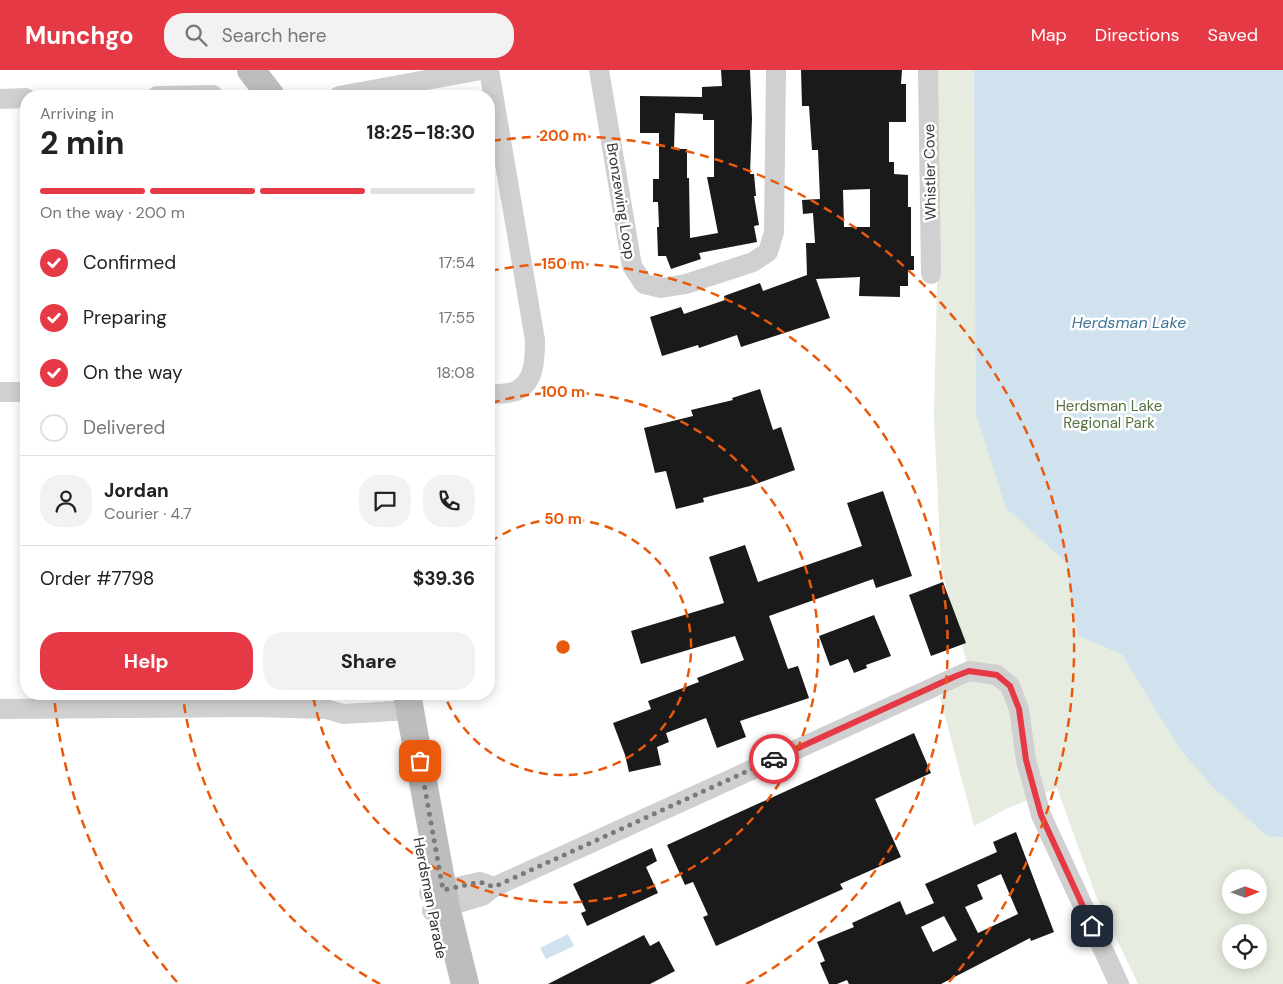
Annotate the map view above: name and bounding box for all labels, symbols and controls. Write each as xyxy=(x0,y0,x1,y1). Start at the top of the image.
search box xyxy=(164,13,514,58)
text: Munchgo xyxy=(25,20,134,51)
icon: search xyxy=(182,21,210,49)
text: Search here xyxy=(222,23,327,48)
text: Map xyxy=(1031,23,1067,47)
text: Directions xyxy=(1095,23,1180,47)
text: Saved xyxy=(1208,23,1258,47)
text: Arriving in xyxy=(40,103,114,124)
text: 18:25–18:30 xyxy=(367,120,475,145)
text: 2 min xyxy=(40,122,125,164)
street label: Whistler Cove xyxy=(919,124,941,220)
text: 200 m xyxy=(539,126,587,146)
street label: Bronzewing Loop xyxy=(602,141,640,261)
text: On the way · 200 m xyxy=(40,202,185,223)
icon: check xyxy=(40,249,68,277)
text: Confirmed xyxy=(83,250,176,275)
text: 17:54 xyxy=(439,252,475,273)
text: 150 m xyxy=(542,254,585,274)
icon: check xyxy=(40,304,68,332)
text: Preparing xyxy=(83,305,167,330)
text: 17:55 xyxy=(439,307,475,328)
water label: Herdsman Lake xyxy=(1072,312,1186,333)
icon: check xyxy=(40,359,68,387)
text: On the way xyxy=(83,360,183,385)
text: 18:08 xyxy=(436,362,475,383)
text: 100 m xyxy=(541,382,585,402)
park label: Herdsman Lake Regional Park xyxy=(1056,396,1162,433)
text: Delivered xyxy=(83,415,165,440)
button: person xyxy=(40,475,92,527)
button: chat xyxy=(359,475,411,527)
button: phone xyxy=(423,475,475,527)
text: Jordan xyxy=(104,478,169,503)
text: Courier · 4.7 xyxy=(104,503,192,524)
text: 50 m xyxy=(544,509,582,529)
text: Order #7798 xyxy=(40,566,154,591)
text: $39.36 xyxy=(413,566,475,591)
button: Help xyxy=(40,632,253,690)
button: Share xyxy=(263,632,475,690)
centre of rings xyxy=(554,638,572,656)
courier xyxy=(749,734,799,784)
pin xyxy=(399,740,441,782)
icon: car xyxy=(760,745,788,773)
icon: bag xyxy=(406,747,434,775)
street label: Herdsman Parade xyxy=(408,836,452,960)
north arrow xyxy=(1222,869,1268,914)
map controls xyxy=(1222,869,1267,969)
pin xyxy=(1071,905,1113,947)
icon: home xyxy=(1078,912,1106,940)
button: locate xyxy=(1222,924,1267,969)

